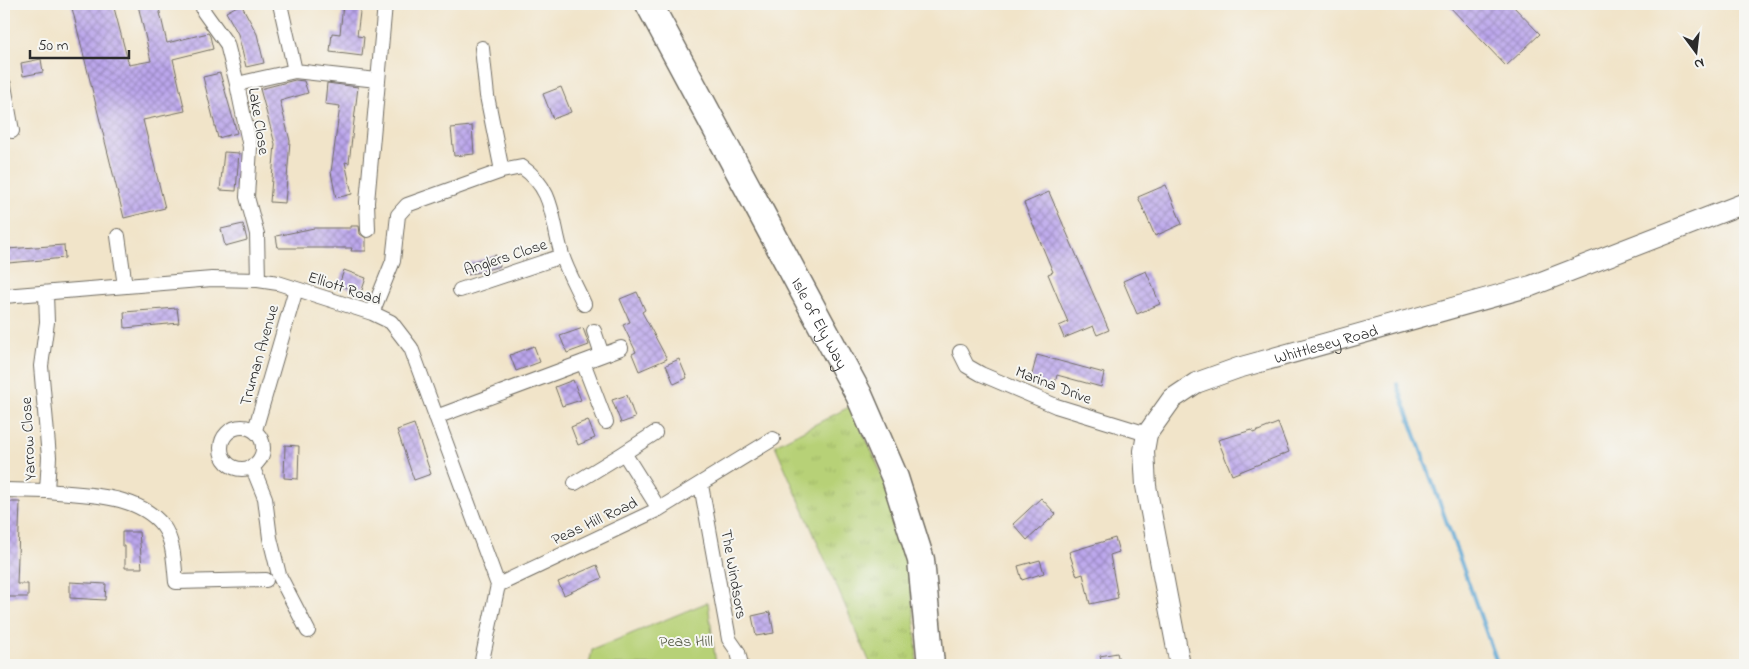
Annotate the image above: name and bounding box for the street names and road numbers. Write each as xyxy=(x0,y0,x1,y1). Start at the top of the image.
street label: Lake Close xyxy=(241,86,275,158)
street label: Anglers Close xyxy=(461,233,551,283)
street label: Elliott Road xyxy=(305,266,384,312)
street label: Isle of Ely Way xyxy=(784,274,853,374)
street label: Truman Avenue xyxy=(234,301,286,409)
street label: Whittlesey Road xyxy=(1272,319,1381,371)
street label: Marina Drive xyxy=(1012,360,1096,412)
street label: Yarrow Close xyxy=(15,396,43,481)
street label: Peas Hill Road xyxy=(548,491,642,552)
street label: The Windsors xyxy=(713,528,753,621)

